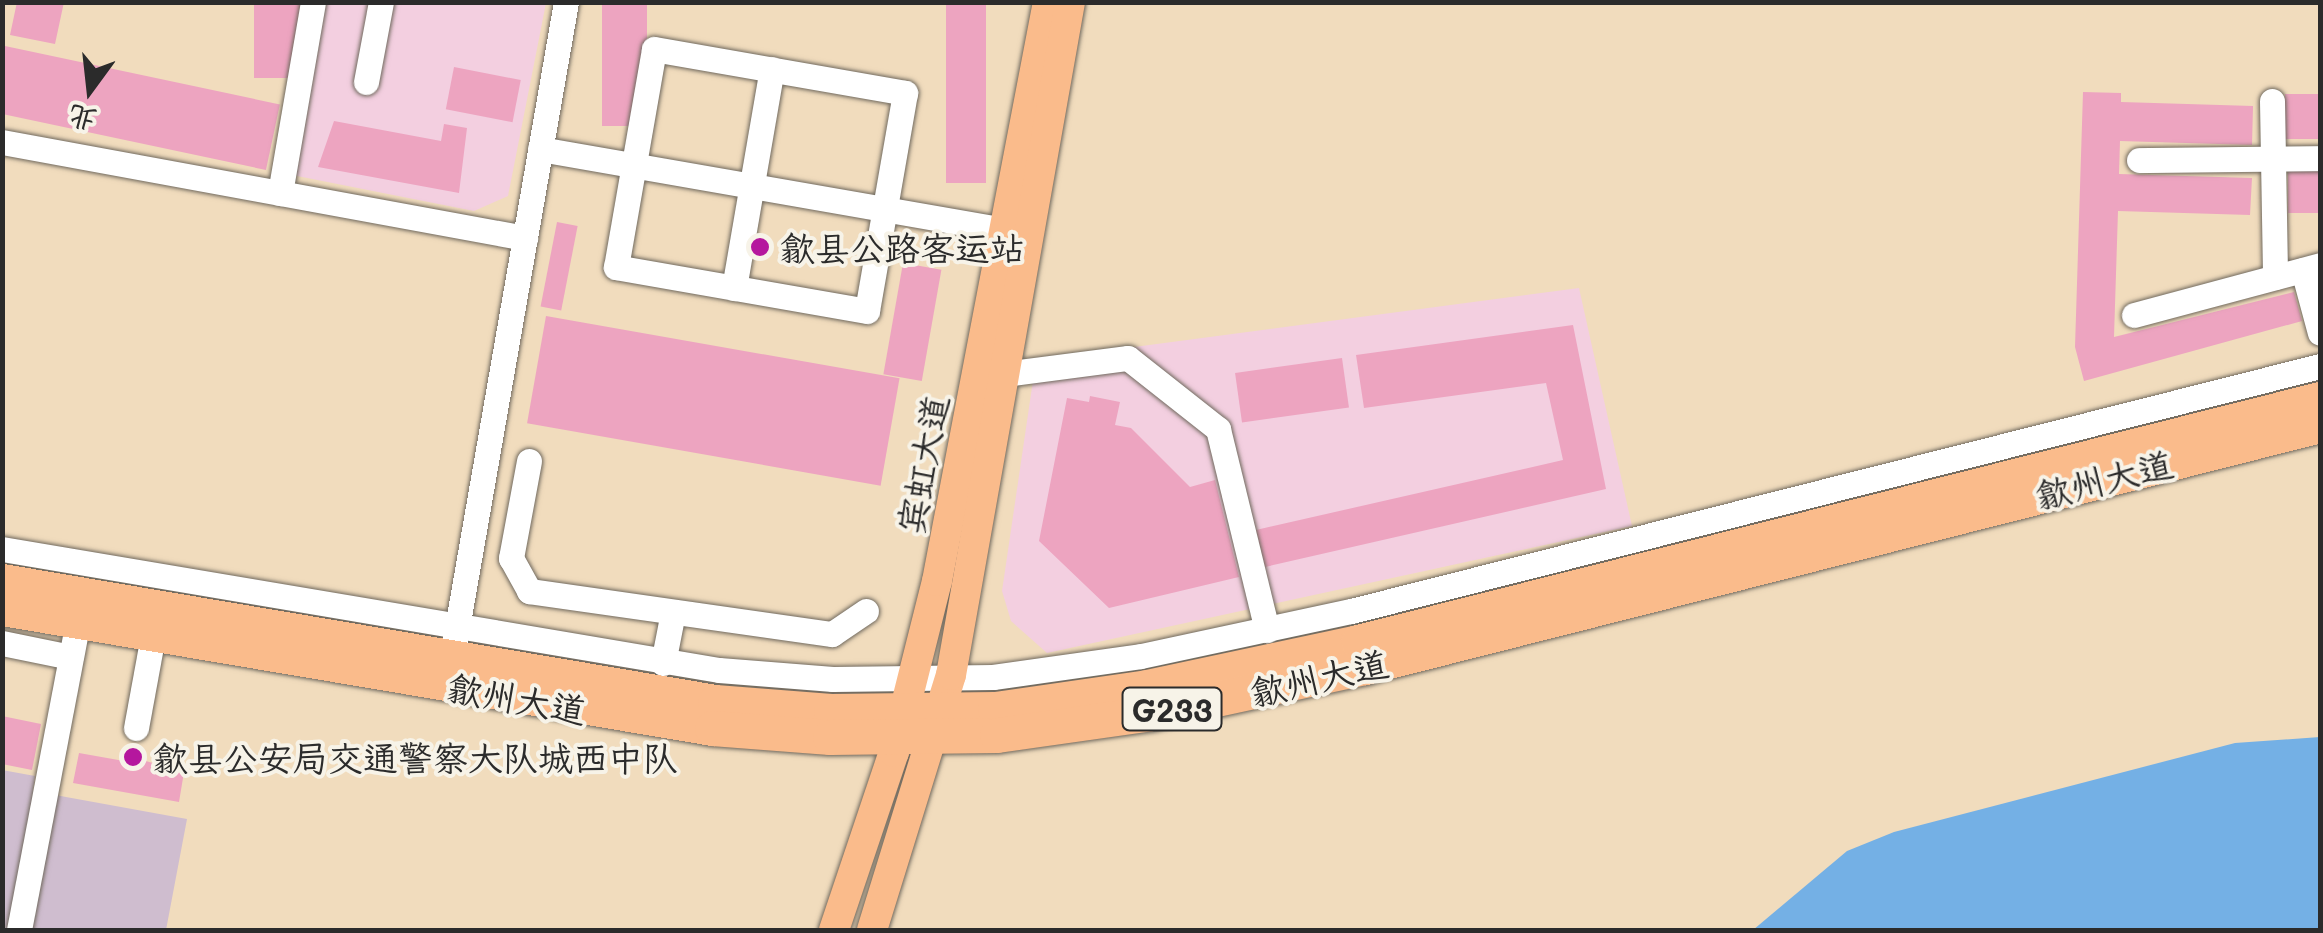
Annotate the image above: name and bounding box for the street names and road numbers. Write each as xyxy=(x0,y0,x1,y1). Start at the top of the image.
street label: 宾虹大道 xyxy=(888,391,956,537)
street label: 歙州大道 xyxy=(2031,442,2177,516)
street label: 歙州大道 xyxy=(1246,641,1392,713)
street label: 歙州大道 xyxy=(444,665,590,731)
road number: G233 xyxy=(1120,682,1224,736)

